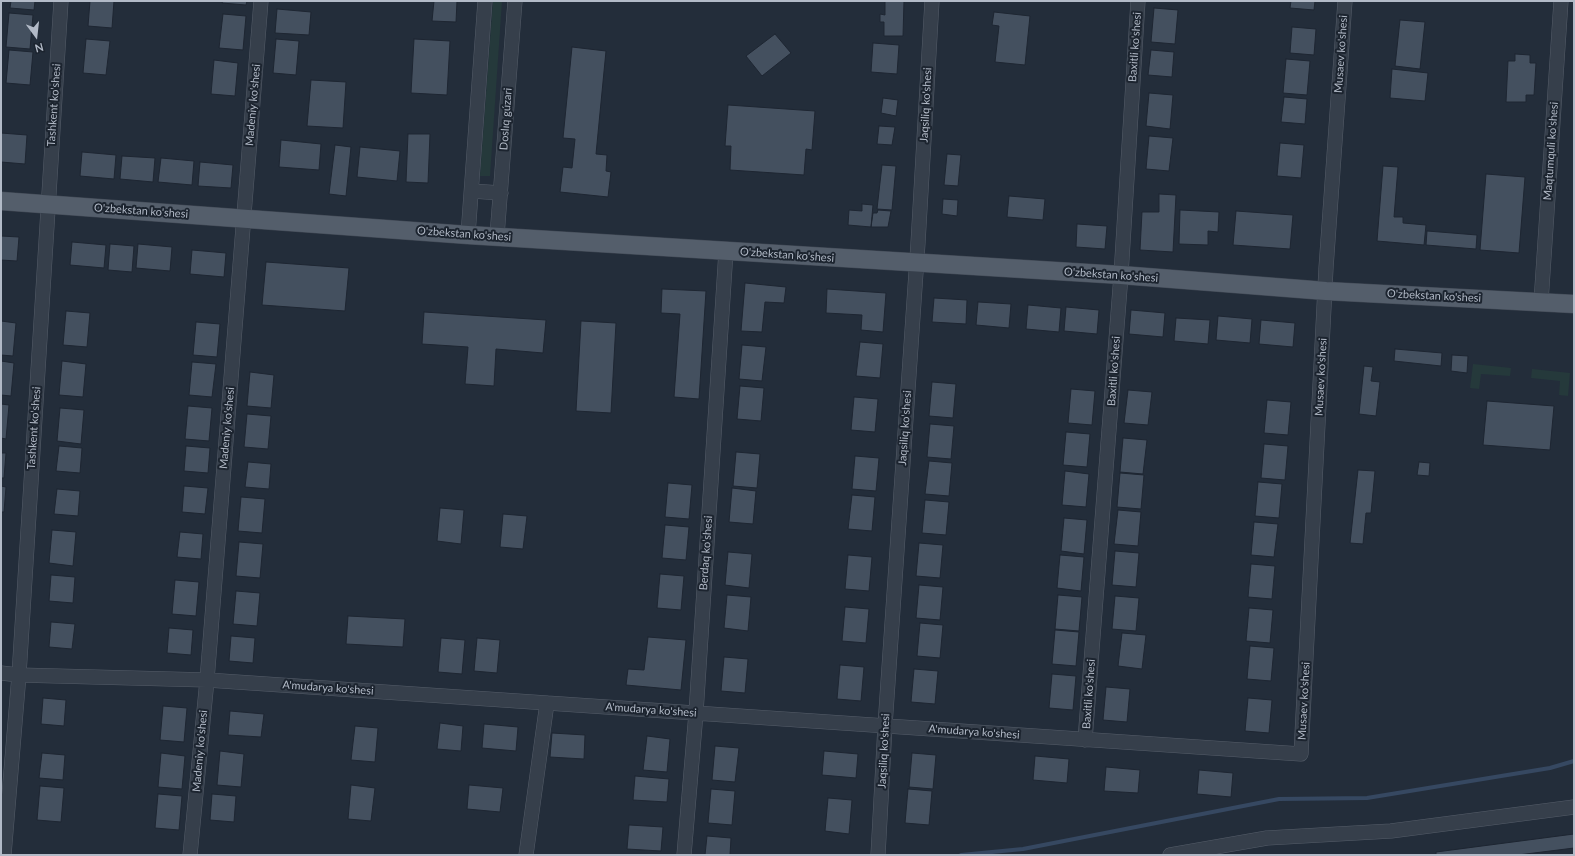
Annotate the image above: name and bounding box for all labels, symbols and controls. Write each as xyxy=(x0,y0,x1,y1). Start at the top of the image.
street label: Baxitli ko'shesi xyxy=(1126,12,1144,82)
street label: Musaev ko'shesi xyxy=(1332,15,1350,93)
north arrow xyxy=(16,16,56,56)
text: N xyxy=(33,41,45,55)
street label: Tashkent ko'shesi xyxy=(45,63,63,147)
street label: Madeniy ko'shesi xyxy=(243,63,263,147)
street label: Jaqsiliq ko'shesi xyxy=(917,67,935,143)
street label: Doslıq gúzari xyxy=(497,87,515,151)
street label: Maqtumquli ko'shesi xyxy=(1541,101,1561,201)
street label: O'zbekstan ko'shesi xyxy=(94,201,188,221)
street label: O'zbekstan ko'shesi xyxy=(417,224,511,244)
street label: O'zbekstan ko'shesi xyxy=(740,245,834,265)
street label: O'zbekstan ko'shesi xyxy=(1064,265,1158,285)
street label: O'zbekstan ko'shesi xyxy=(1387,287,1481,305)
street label: Baxitli ko'shesi xyxy=(1105,336,1123,406)
street label: Musaev ko'shesi xyxy=(1312,338,1330,416)
street label: Tashkent ko'shesi xyxy=(25,386,43,470)
street label: Madeniy ko'shesi xyxy=(217,386,237,470)
street label: Jaqsiliq ko'shesi xyxy=(896,390,914,466)
street label: Berdaq ko'shesi xyxy=(697,515,715,591)
street label: Baxitli ko'shesi xyxy=(1080,659,1098,729)
street label: Musaev ko'shesi xyxy=(1295,662,1313,740)
street label: A'mudarya ko'shesi xyxy=(282,678,374,698)
street label: A'mudarya ko'shesi xyxy=(605,700,697,720)
street label: Madeniy ko'shesi xyxy=(190,709,210,793)
street label: Jaqsiliq ko'shesi xyxy=(875,713,893,789)
street label: A'mudarya ko'shesi xyxy=(928,722,1020,742)

